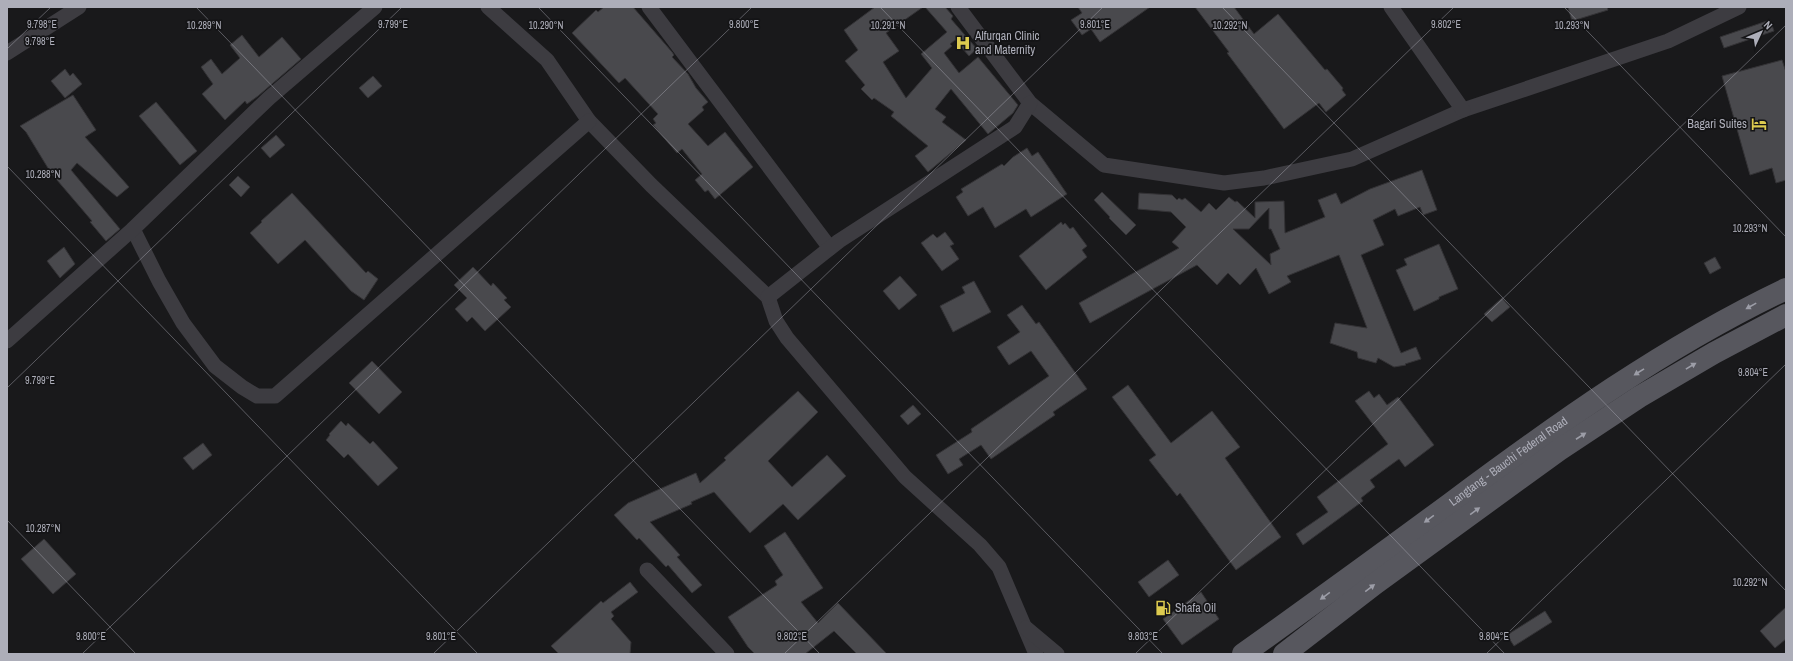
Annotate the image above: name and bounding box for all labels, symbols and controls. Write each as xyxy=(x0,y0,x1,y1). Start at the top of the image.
north arrow xyxy=(1741,12,1781,52)
text: 9.798°E xyxy=(27,18,57,31)
text: 9.799°E xyxy=(378,18,408,31)
text: 9.800°E xyxy=(729,18,759,31)
text: 9.801°E xyxy=(1080,18,1110,31)
text: 9.802°E xyxy=(1431,18,1461,31)
text: N xyxy=(1761,18,1775,32)
text: 10.289°N xyxy=(187,19,222,32)
text: 10.290°N xyxy=(529,19,564,32)
text: 10.291°N xyxy=(871,19,906,32)
text: 10.292°N xyxy=(1213,19,1248,32)
text: 10.293°N xyxy=(1555,19,1590,32)
place label: Alfurqan Clinic and Maternity xyxy=(974,28,1040,58)
hospital icon: Alfurqan Clinic and Maternity xyxy=(954,34,972,52)
text: 9.798°E xyxy=(25,35,55,48)
hotel icon: Bagari Suites xyxy=(1750,115,1768,133)
place label: Bagari Suites xyxy=(1687,116,1747,132)
text: 10.288°N xyxy=(26,168,61,181)
text: 10.293°N xyxy=(1733,222,1768,235)
one-way arrow xyxy=(1745,303,1757,310)
one-way arrow xyxy=(1685,363,1697,370)
text: 9.804°E xyxy=(1738,366,1768,379)
one-way arrow xyxy=(1634,368,1644,376)
text: 9.799°E xyxy=(25,374,55,387)
street label: Langtang - Bauchi Federal Road xyxy=(1446,413,1571,510)
one-way arrow xyxy=(1575,432,1587,439)
one-way arrow xyxy=(1470,507,1481,515)
one-way arrow xyxy=(1424,515,1435,523)
text: 10.287°N xyxy=(26,522,61,535)
text: 10.292°N xyxy=(1733,576,1768,589)
one-way arrow xyxy=(1365,584,1376,592)
one-way arrow xyxy=(1319,591,1330,600)
fuel station icon: Shafa Oil xyxy=(1154,599,1172,617)
place label: Shafa Oil xyxy=(1175,600,1216,616)
text: 9.800°E xyxy=(76,630,106,643)
text: 9.801°E xyxy=(426,630,456,643)
text: 9.802°E xyxy=(777,630,807,643)
text: 9.803°E xyxy=(1128,630,1158,643)
text: 9.804°E xyxy=(1479,630,1509,643)

